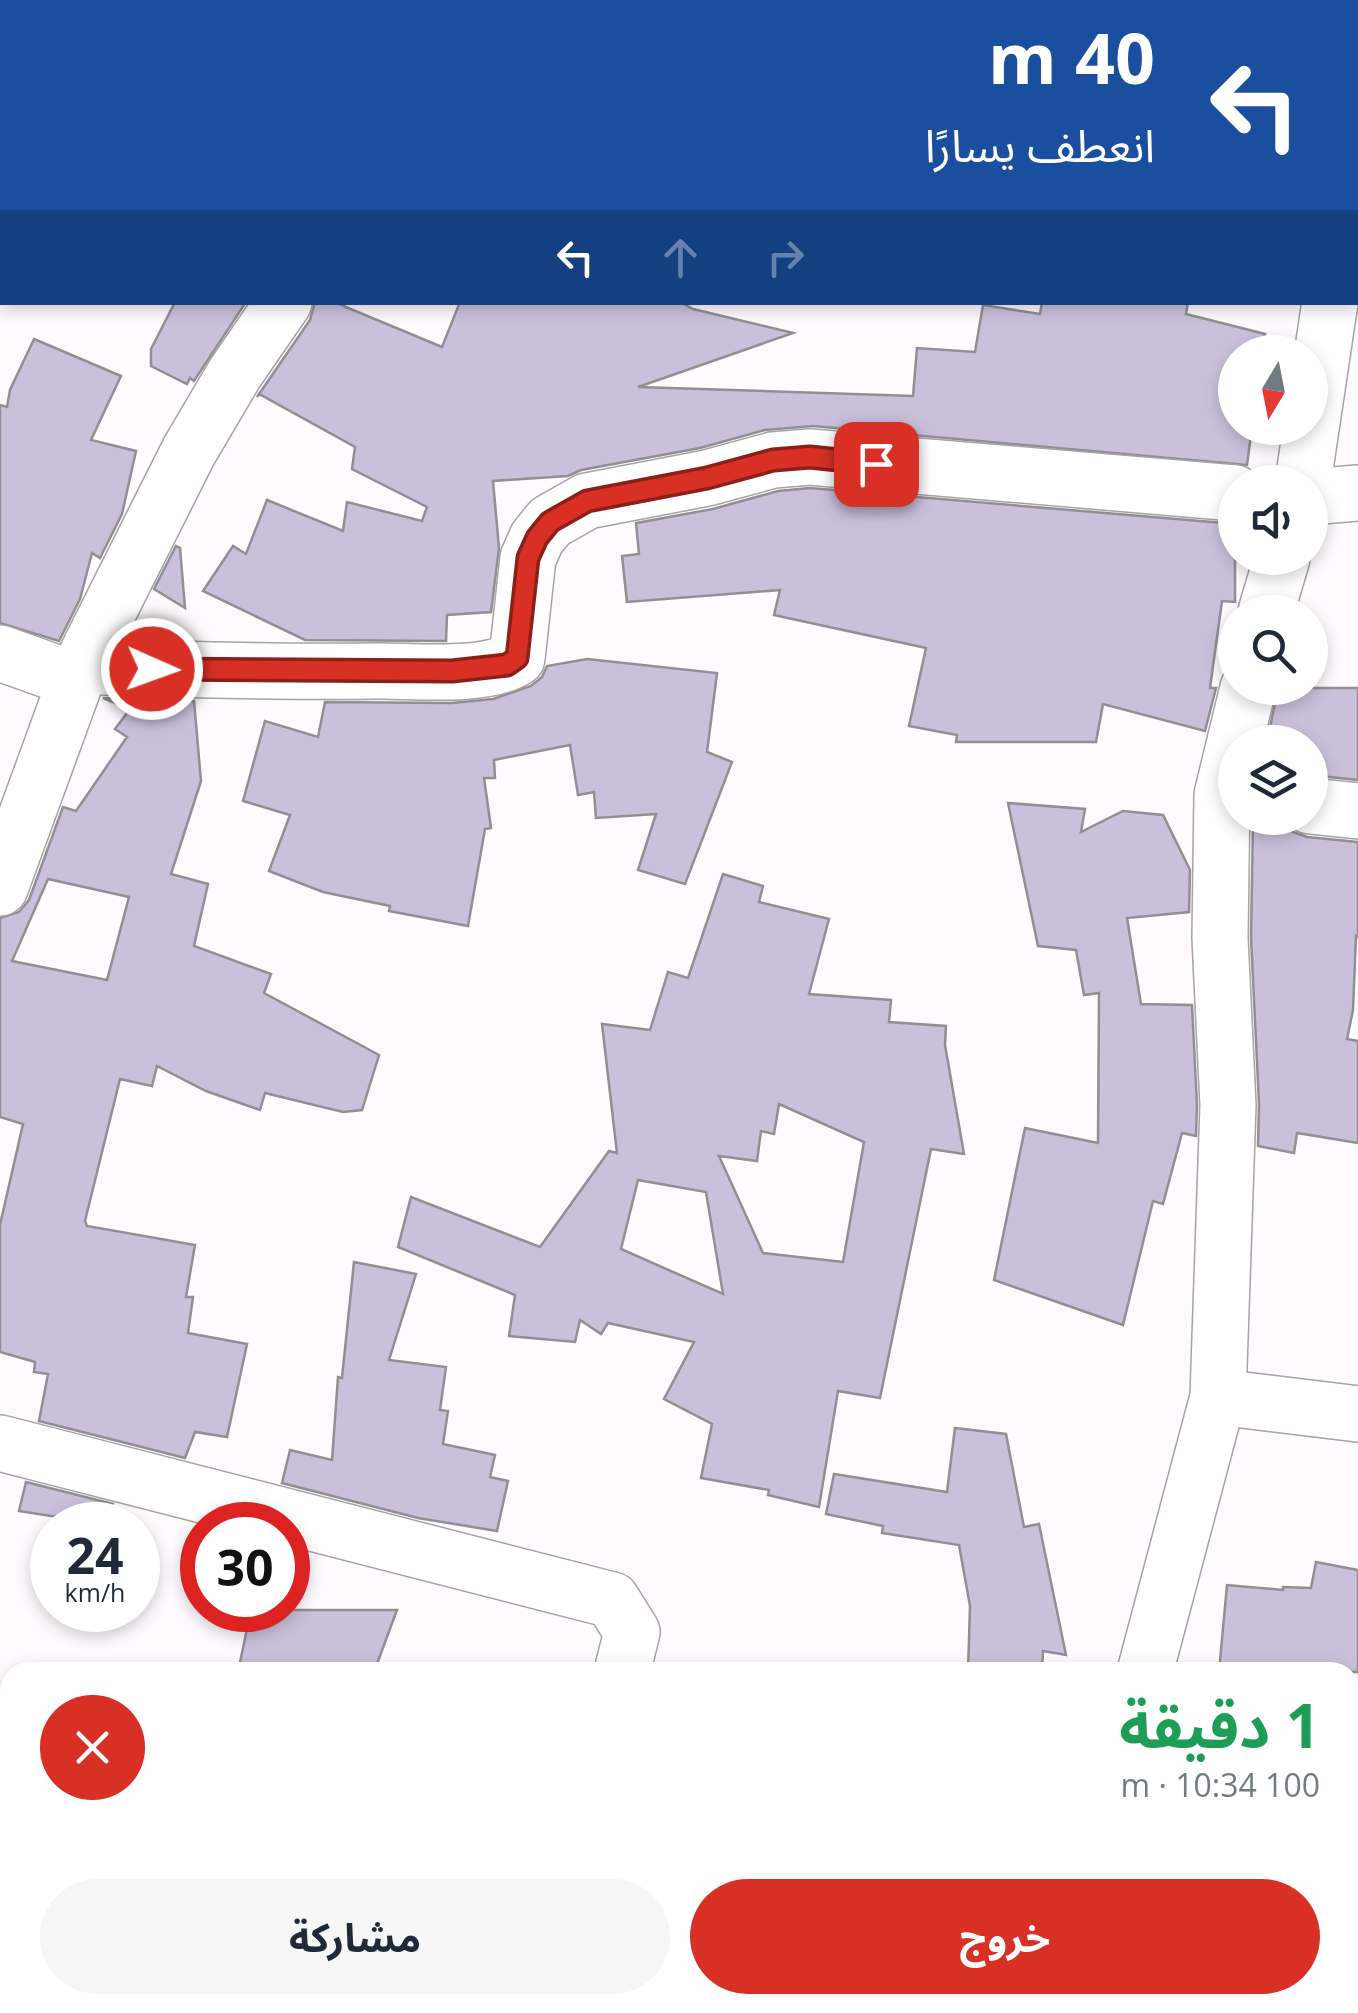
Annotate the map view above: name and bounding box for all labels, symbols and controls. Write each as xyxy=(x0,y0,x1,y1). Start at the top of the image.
text: 40 m xyxy=(988,9,1155,105)
icon: left xyxy=(1190,40,1320,170)
text: انعطف يسارًا xyxy=(925,114,1155,175)
icon: left xyxy=(548,230,603,285)
icon: ahead xyxy=(653,230,708,285)
icon: right xyxy=(758,230,813,285)
north arrow xyxy=(1218,335,1328,445)
map controls xyxy=(1218,335,1328,835)
pin xyxy=(834,422,919,507)
icon: arrive xyxy=(849,437,904,492)
button: sound xyxy=(1218,465,1328,575)
button: search xyxy=(1218,595,1328,705)
position arrow xyxy=(100,617,204,721)
button: layers xyxy=(1218,725,1328,835)
speed limit sign: 30 xyxy=(180,1502,310,1632)
text: 24 xyxy=(66,1521,124,1589)
text: km/h xyxy=(65,1575,125,1609)
text: 1 دقيقة xyxy=(1119,1684,1320,1766)
button: close xyxy=(40,1695,145,1800)
text: 100 m · 10:34 xyxy=(1121,1763,1320,1806)
button: مشاركة xyxy=(40,1879,670,1994)
button: خروج xyxy=(690,1879,1320,1994)

